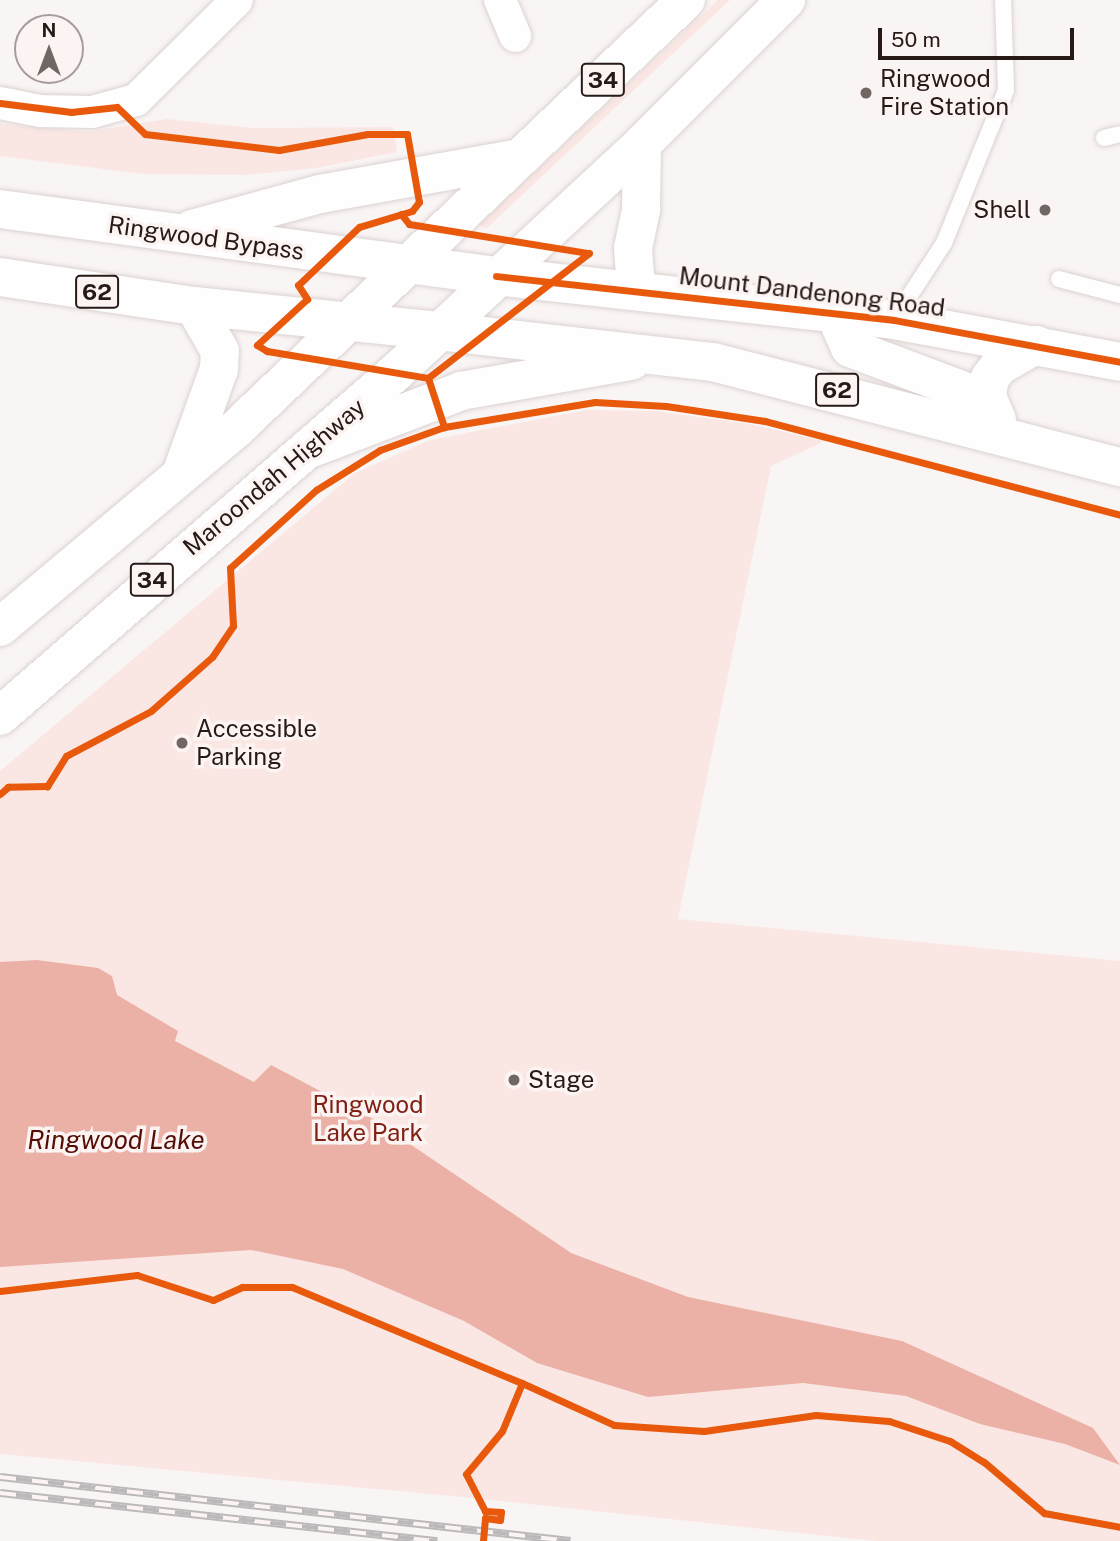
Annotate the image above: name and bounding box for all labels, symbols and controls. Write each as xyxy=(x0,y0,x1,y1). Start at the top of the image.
north arrow xyxy=(14,14,84,84)
scale bar xyxy=(882,14,1078,58)
text: N xyxy=(42,19,56,41)
text: 50 m xyxy=(891,27,941,52)
road number: 34 xyxy=(580,60,626,100)
place label: Ringwood Fire Station xyxy=(880,65,1009,121)
marker: Ringwood Fire Station xyxy=(858,85,874,101)
place label: Shell xyxy=(973,196,1031,224)
marker: Shell xyxy=(1037,202,1053,218)
street label: Ringwood Bypass xyxy=(106,210,306,266)
street label: Mount Dandenong Road xyxy=(677,261,947,323)
road number: 62 xyxy=(74,272,120,312)
road number: 62 xyxy=(814,370,860,410)
street label: Maroondah Highway xyxy=(177,392,371,562)
road number: 34 xyxy=(129,560,175,600)
place label: Accessible Parking xyxy=(196,715,317,771)
marker: Accessible Parking xyxy=(174,735,190,751)
place label: Stage xyxy=(528,1066,594,1094)
marker: Stage xyxy=(506,1072,522,1088)
park label: Ringwood Lake Park xyxy=(313,1091,423,1147)
water label: Ringwood Lake xyxy=(27,1124,205,1156)

